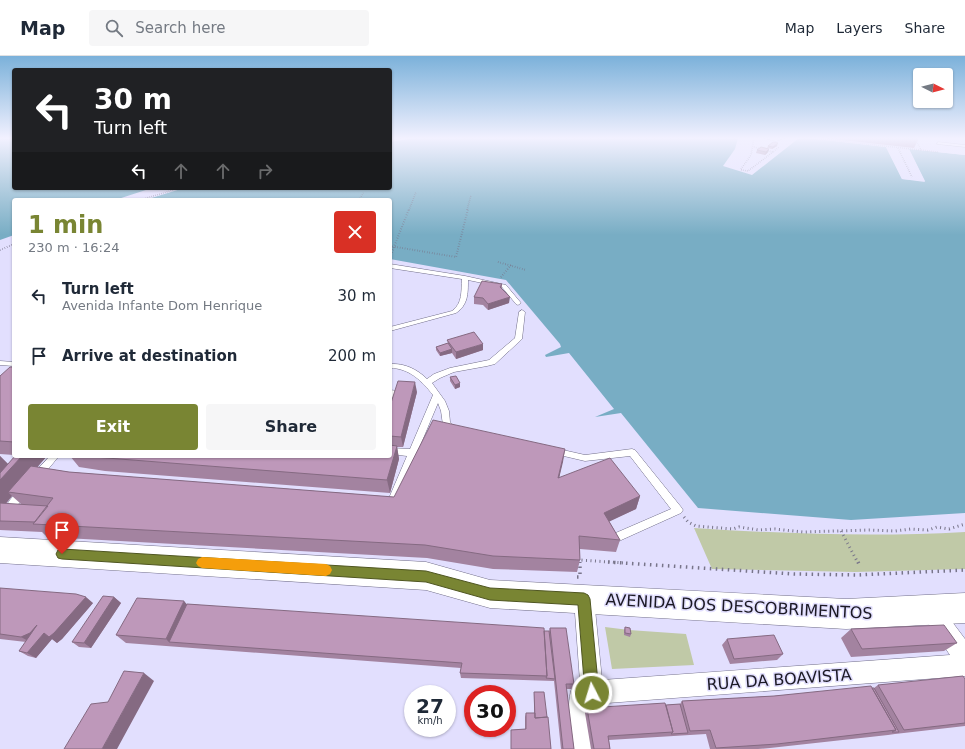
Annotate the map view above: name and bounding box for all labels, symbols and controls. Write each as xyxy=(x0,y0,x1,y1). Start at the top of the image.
search box xyxy=(89,10,369,46)
text: Map xyxy=(20,17,65,39)
icon: search xyxy=(103,17,125,39)
text: Search here xyxy=(135,19,225,37)
text: Map xyxy=(785,20,814,36)
text: Layers xyxy=(836,20,883,36)
text: Share xyxy=(905,20,945,36)
north arrow xyxy=(913,68,953,108)
map controls xyxy=(913,68,953,108)
text: 30 m xyxy=(94,83,172,116)
icon: left xyxy=(28,84,80,136)
text: Turn left xyxy=(94,117,167,138)
icon: left xyxy=(128,160,150,182)
icon: ahead xyxy=(170,160,192,182)
icon: ahead xyxy=(212,160,234,182)
icon: right xyxy=(254,160,276,182)
text: 1 min xyxy=(28,211,103,239)
button: close xyxy=(334,211,376,253)
text: 230 m · 16:24 xyxy=(28,240,119,255)
text: Turn left xyxy=(62,280,134,298)
icon: left xyxy=(28,285,50,307)
text: 30 m xyxy=(338,287,376,305)
text: Avenida Infante Dom Henrique xyxy=(62,298,262,313)
icon: arrive xyxy=(28,345,50,367)
text: Arrive at destination xyxy=(62,347,237,365)
text: 200 m xyxy=(328,347,376,365)
button: Exit xyxy=(28,404,198,450)
button: Share xyxy=(206,404,376,450)
pin xyxy=(45,513,79,554)
icon: arrive xyxy=(51,519,73,541)
street label: AVENIDA DOS DESCOBRIMENTOS xyxy=(605,590,873,623)
street label: RUA DA BOAVISTA xyxy=(706,665,852,694)
position arrow xyxy=(571,672,613,714)
speed limit sign: 30 xyxy=(464,685,516,737)
text: 27 xyxy=(416,694,444,718)
text: km/h xyxy=(417,715,443,726)

